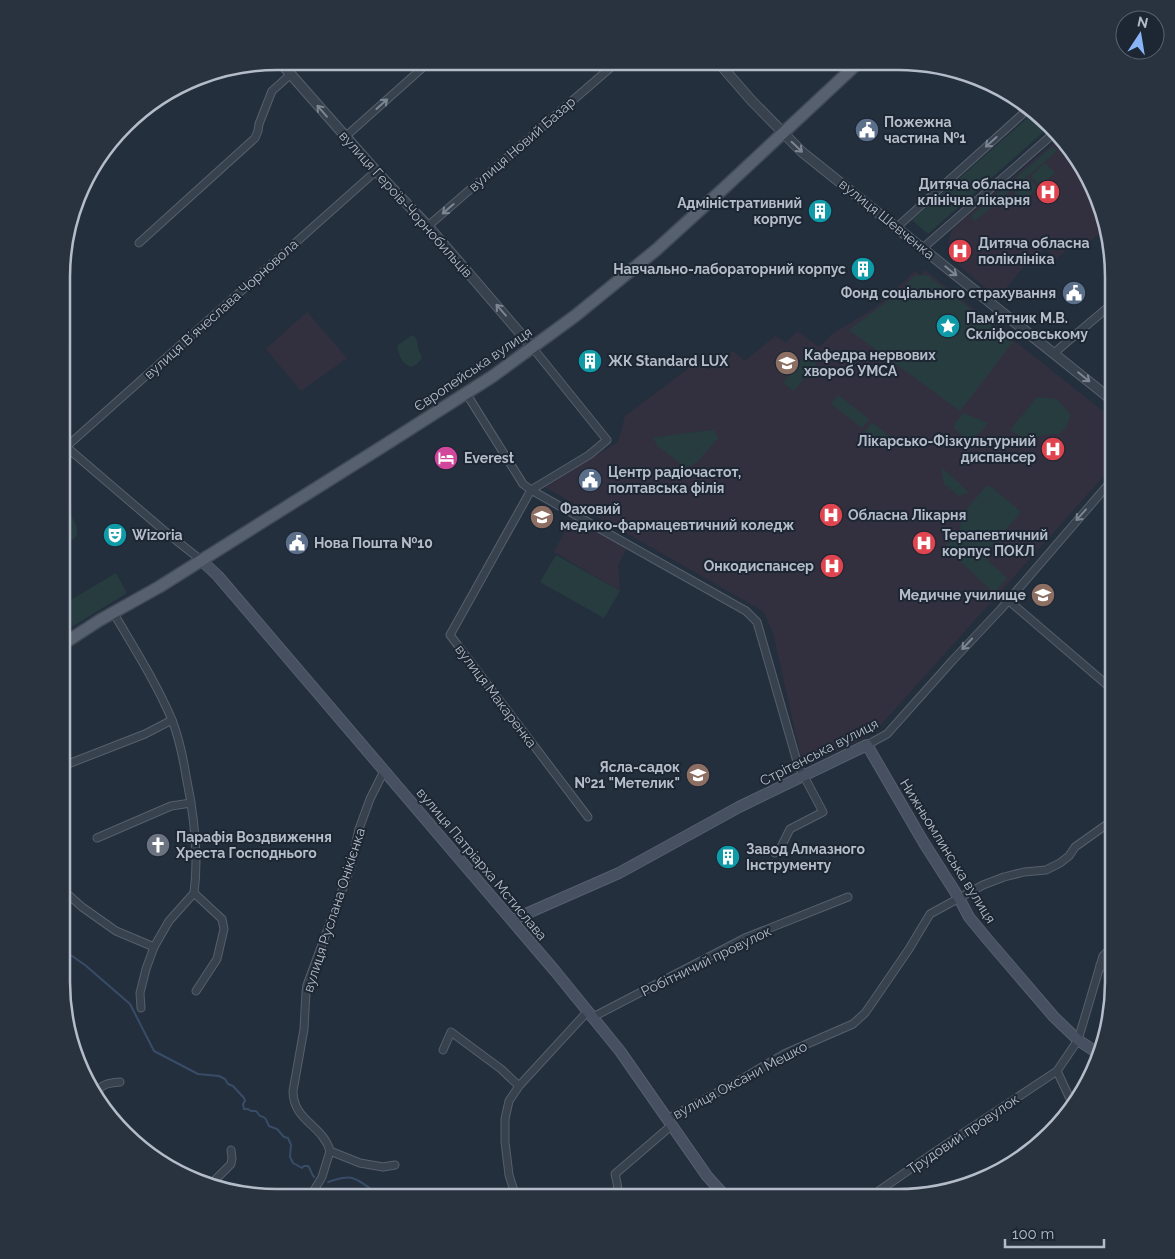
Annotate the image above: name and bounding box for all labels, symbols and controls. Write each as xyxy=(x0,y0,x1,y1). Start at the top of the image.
north arrow xyxy=(1115,10,1165,60)
text: N xyxy=(1136,13,1150,31)
street label: вулиця Новий Базар xyxy=(465,93,579,195)
one-way arrow xyxy=(375,99,388,110)
one-way arrow xyxy=(317,104,328,117)
place label: Пожежна частина №1 xyxy=(884,114,966,146)
public building icon: Пожежна частина №1 xyxy=(854,117,880,143)
street label: вулиця Героїв-Чорнобильців xyxy=(336,127,476,281)
one-way arrow xyxy=(984,137,997,148)
one-way arrow xyxy=(791,141,804,153)
street label: вулиця Шевченка xyxy=(836,176,938,262)
place label: Дитяча обласна клінічна лікарня xyxy=(918,176,1030,208)
hospital icon: Дитяча обласна клінічна лікарня xyxy=(1035,179,1061,205)
place label: Адміністративний корпус xyxy=(677,195,802,227)
building icon: Адміністративний корпус xyxy=(807,198,833,224)
one-way arrow xyxy=(441,203,454,215)
place label: Дитяча обласна поліклініка xyxy=(978,235,1089,267)
street label: вулиця Вʼячеслава Чорновола xyxy=(141,236,301,382)
hospital icon: Дитяча обласна поліклініка xyxy=(947,238,973,264)
building icon: Навчально-лабораторний корпус xyxy=(850,256,876,282)
place label: Навчально-лабораторний корпус xyxy=(613,261,846,277)
one-way arrow xyxy=(944,265,957,276)
public building icon: Фонд соціального страхування xyxy=(1061,280,1087,306)
place label: Фонд соціального страхування xyxy=(841,285,1056,301)
one-way arrow xyxy=(495,303,507,316)
place label: Пам'ятник М.В. Скліфосовському xyxy=(966,310,1088,342)
place icon: Пам'ятник М.В. Скліфосовському xyxy=(935,313,961,339)
street label: Європейська вулиця xyxy=(411,324,535,414)
place label: Кафедра нервових хвороб УМСА xyxy=(804,347,936,379)
building icon: ЖК Standard LUX xyxy=(577,348,603,374)
school or university icon: Кафедра нервових хвороб УМСА xyxy=(774,350,800,376)
place label: ЖК Standard LUX xyxy=(608,353,729,369)
one-way arrow xyxy=(1077,372,1090,383)
place label: Лікарсько-Фізкультурний диспансер xyxy=(857,433,1036,465)
hospital icon: Лікарсько-Фізкультурний диспансер xyxy=(1040,436,1066,462)
hotel icon: Everest xyxy=(433,445,459,471)
place label: Everest xyxy=(464,450,515,466)
place label: Центр радіочастот, полтавська філія xyxy=(608,464,741,496)
public building icon: Центр радіочастот, полтавська філія xyxy=(577,467,603,493)
place label: Фаховий медико-фармацевтичний коледж xyxy=(560,501,794,533)
hospital icon: Обласна Лікарня xyxy=(818,502,844,528)
school or university icon: Фаховий медико-фармацевтичний коледж xyxy=(529,504,555,530)
place label: Обласна Лікарня xyxy=(848,507,966,523)
one-way arrow xyxy=(1075,509,1087,522)
theatre icon: Wizoria xyxy=(102,522,128,548)
place label: Wizoria xyxy=(132,527,183,543)
place label: Терапевтичний корпус ПОКЛ xyxy=(942,527,1048,559)
public building icon: Нова Пошта №10 xyxy=(284,530,310,556)
hospital icon: Терапевтичний корпус ПОКЛ xyxy=(911,530,937,556)
place label: Нова Пошта №10 xyxy=(314,535,433,551)
hospital icon: Онкодиспансер xyxy=(819,553,845,579)
place label: Онкодиспансер xyxy=(704,558,814,574)
school or university icon: Медичне училище xyxy=(1030,582,1056,608)
place label: Медичне училище xyxy=(899,587,1027,603)
one-way arrow xyxy=(961,638,973,651)
street label: вулиця Макаренка xyxy=(452,641,540,751)
street label: Стрітенська вулиця xyxy=(757,715,881,789)
place label: Ясла-садок №21 "Метелик" xyxy=(574,759,680,791)
school or university icon: Ясла-садок №21 "Метелик" xyxy=(685,762,711,788)
street label: Нижньомлинська вулиця xyxy=(897,776,999,926)
street label: вулиця Патріарха Мстислава xyxy=(414,785,550,943)
street label: вулиця Руслана Онікієнка xyxy=(300,826,368,994)
place label: Парафія Воздвиження Хреста Господнього xyxy=(175,829,332,861)
church icon: Парафія Воздвиження Хреста Господнього xyxy=(145,832,171,858)
place label: Завод Алмазного Інструменту xyxy=(746,841,865,873)
building icon: Завод Алмазного Інструменту xyxy=(715,844,741,870)
street label: Робітничий провулок xyxy=(638,923,774,999)
street label: вулиця Оксани Мешко xyxy=(670,1038,810,1122)
street label: Трудовий провулок xyxy=(904,1091,1022,1177)
scale bar xyxy=(1005,1216,1104,1248)
text: 100 m xyxy=(1012,1225,1054,1243)

